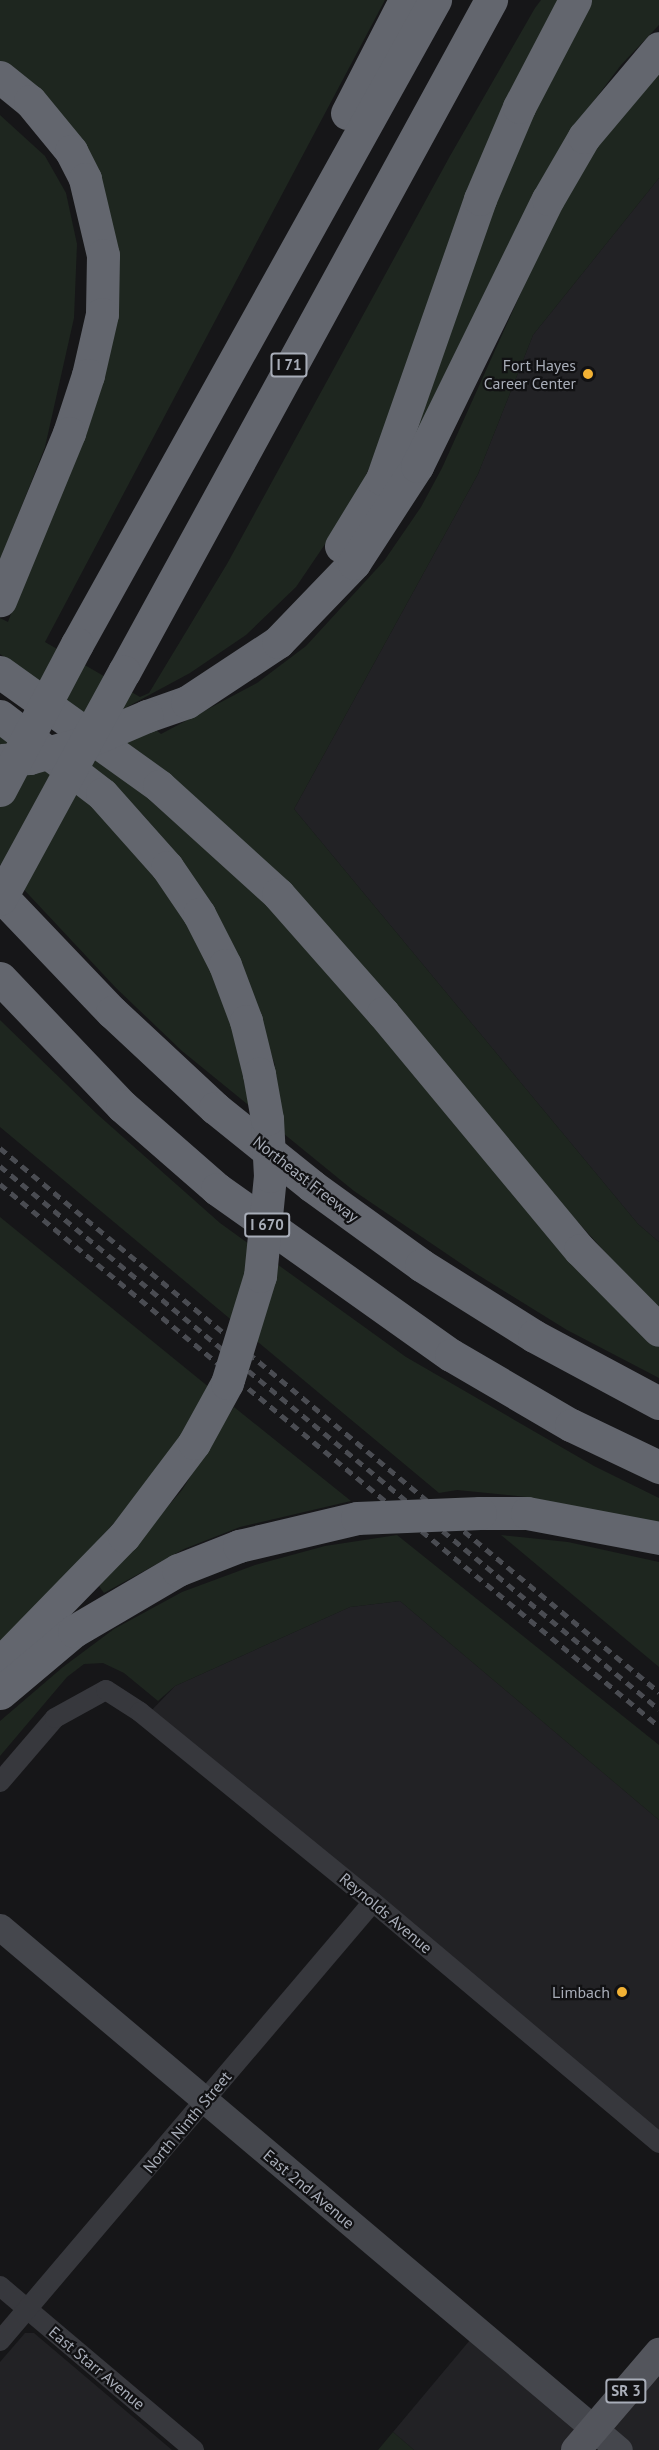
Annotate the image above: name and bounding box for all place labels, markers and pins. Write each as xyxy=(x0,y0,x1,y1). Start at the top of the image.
place label: Fort Hayes Career Center xyxy=(484,355,576,393)
marker: Fort Hayes Career Center xyxy=(581,367,595,381)
place label: Limbach xyxy=(552,1982,610,2002)
marker: Limbach xyxy=(615,1985,629,1999)

